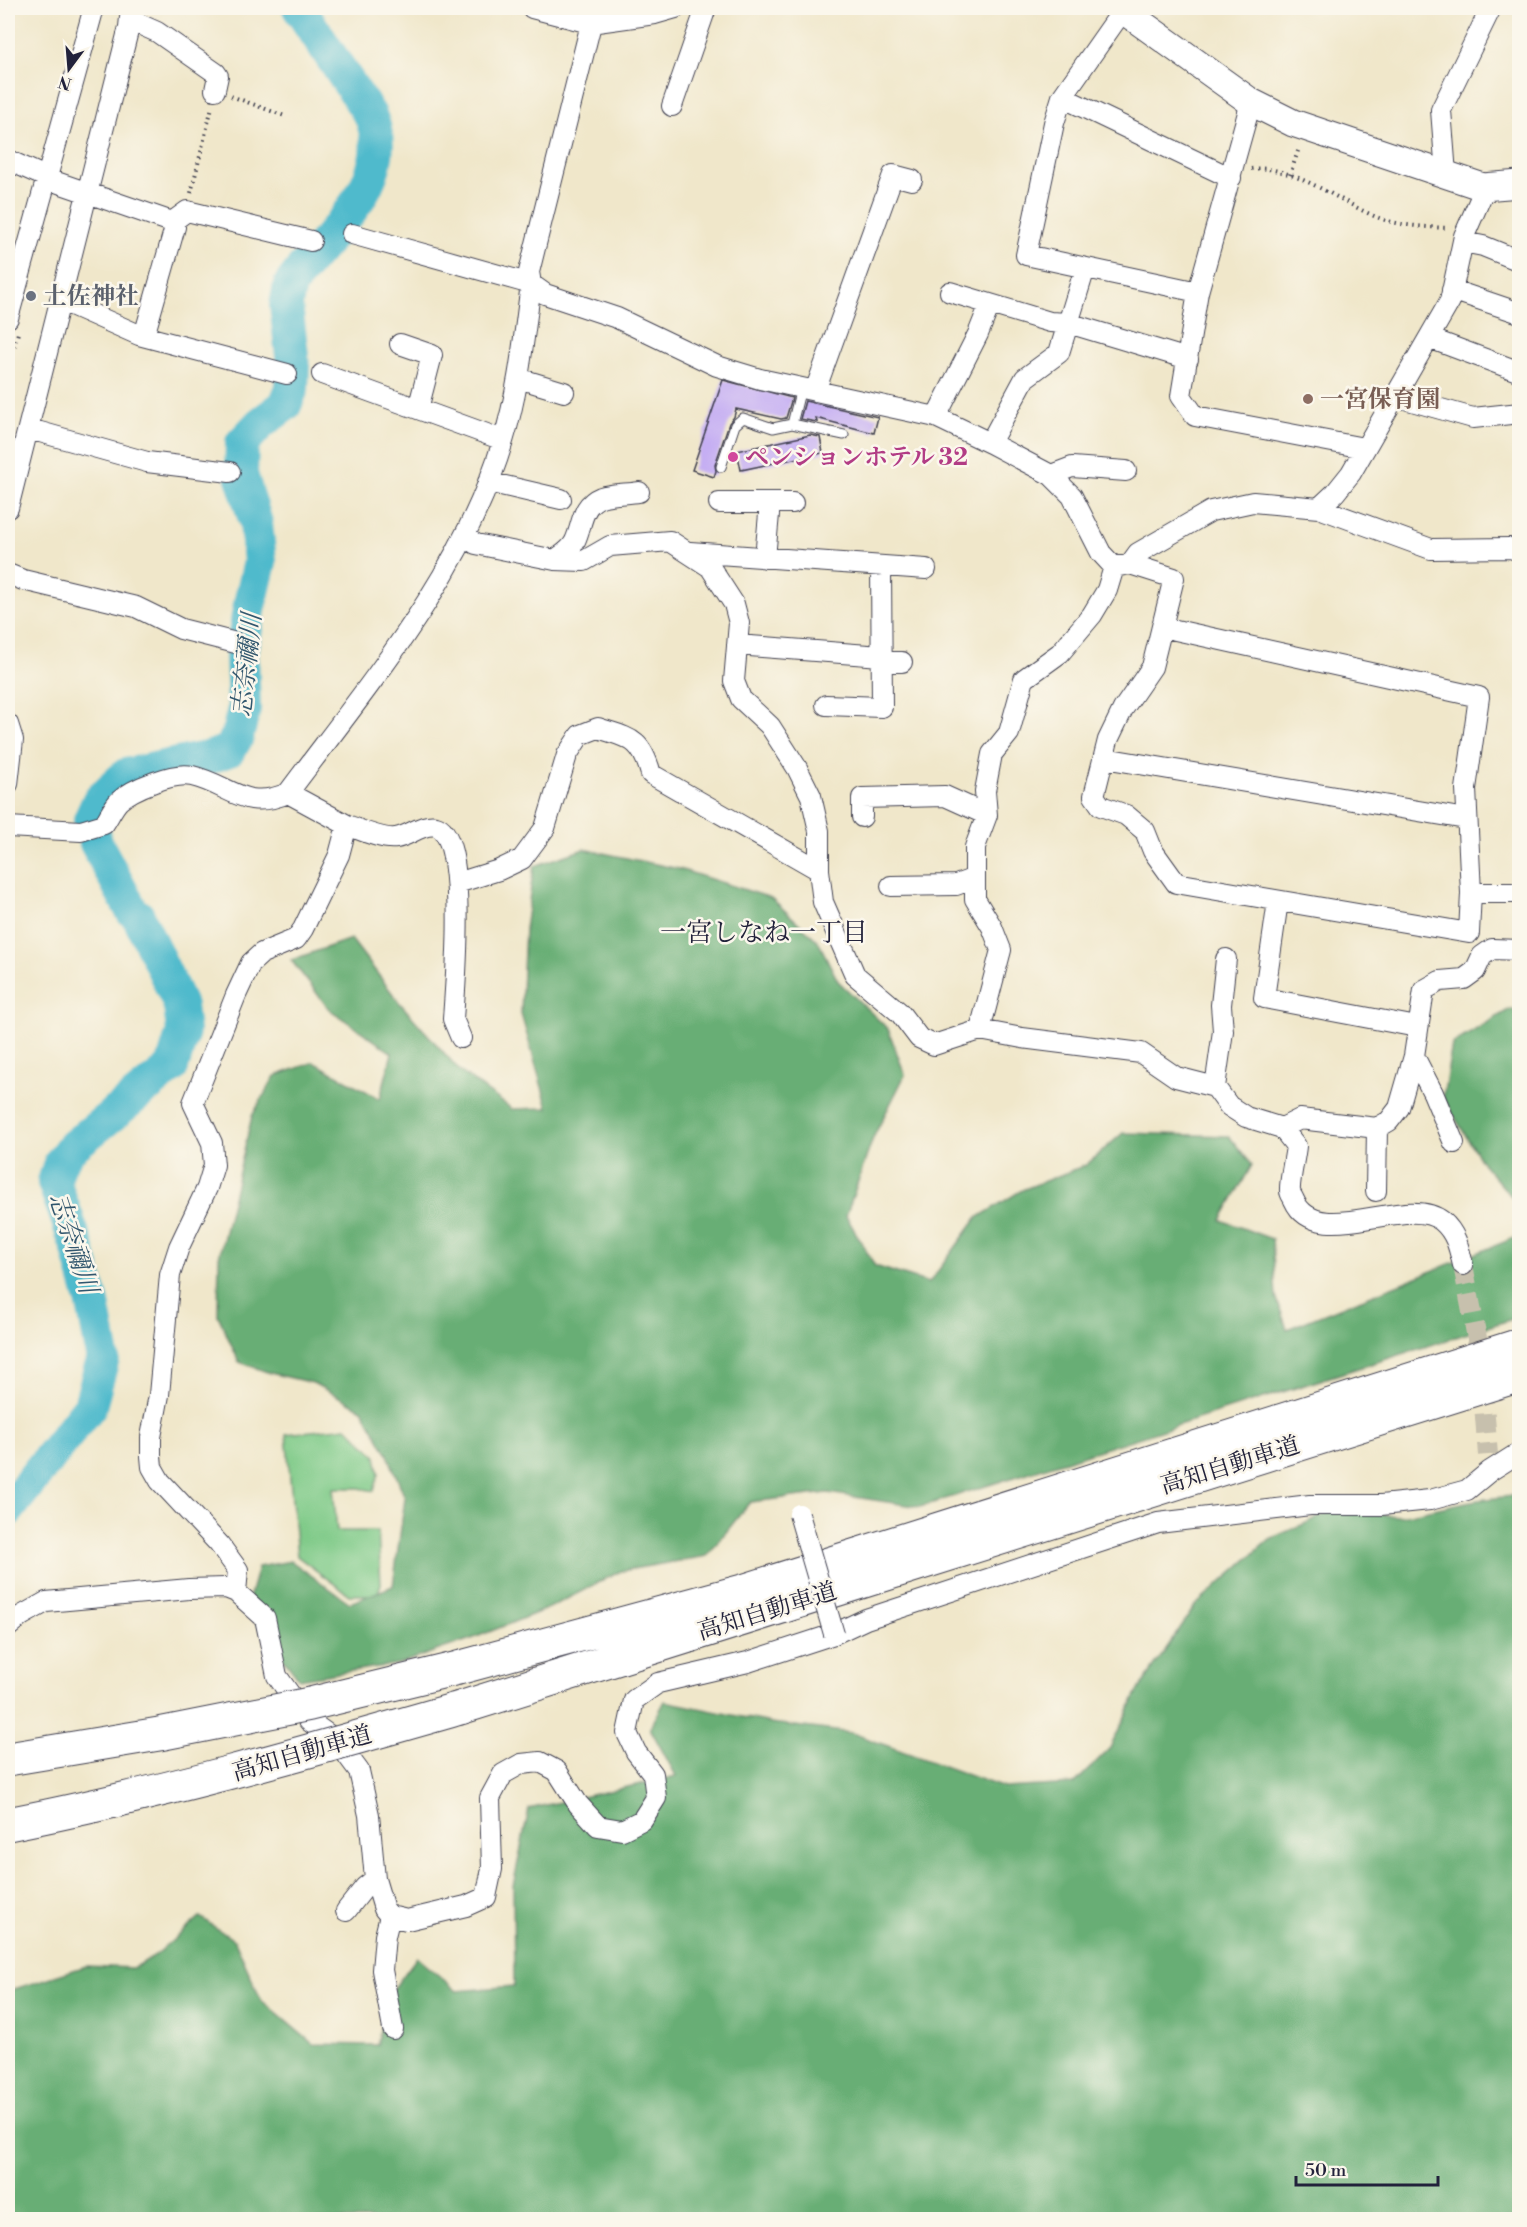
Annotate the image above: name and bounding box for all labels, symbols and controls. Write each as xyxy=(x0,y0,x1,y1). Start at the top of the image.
north arrow xyxy=(39,39,99,99)
text: N xyxy=(56,71,74,94)
place label: 土佐神社 xyxy=(43,282,139,312)
marker: 土佐神社 xyxy=(24,289,38,303)
place label: 一宮保育園 xyxy=(1320,385,1440,415)
marker: 一宮保育園 xyxy=(1301,392,1315,406)
place label: ペンションホテル 32 xyxy=(745,443,968,473)
marker: ペンションホテル 32 xyxy=(726,450,740,464)
water label: 志奈禰川 xyxy=(226,609,269,718)
district label: 一宮しなね一丁目 xyxy=(660,917,868,949)
water label: 志奈禰川 xyxy=(42,1189,105,1301)
street label: 高知自動車道 xyxy=(1157,1431,1304,1501)
street label: 高知自動車道 xyxy=(694,1577,841,1647)
street label: 高知自動車道 xyxy=(229,1720,376,1788)
scale bar xyxy=(1296,2149,1438,2187)
text: 50 m xyxy=(1305,2159,1347,2182)

